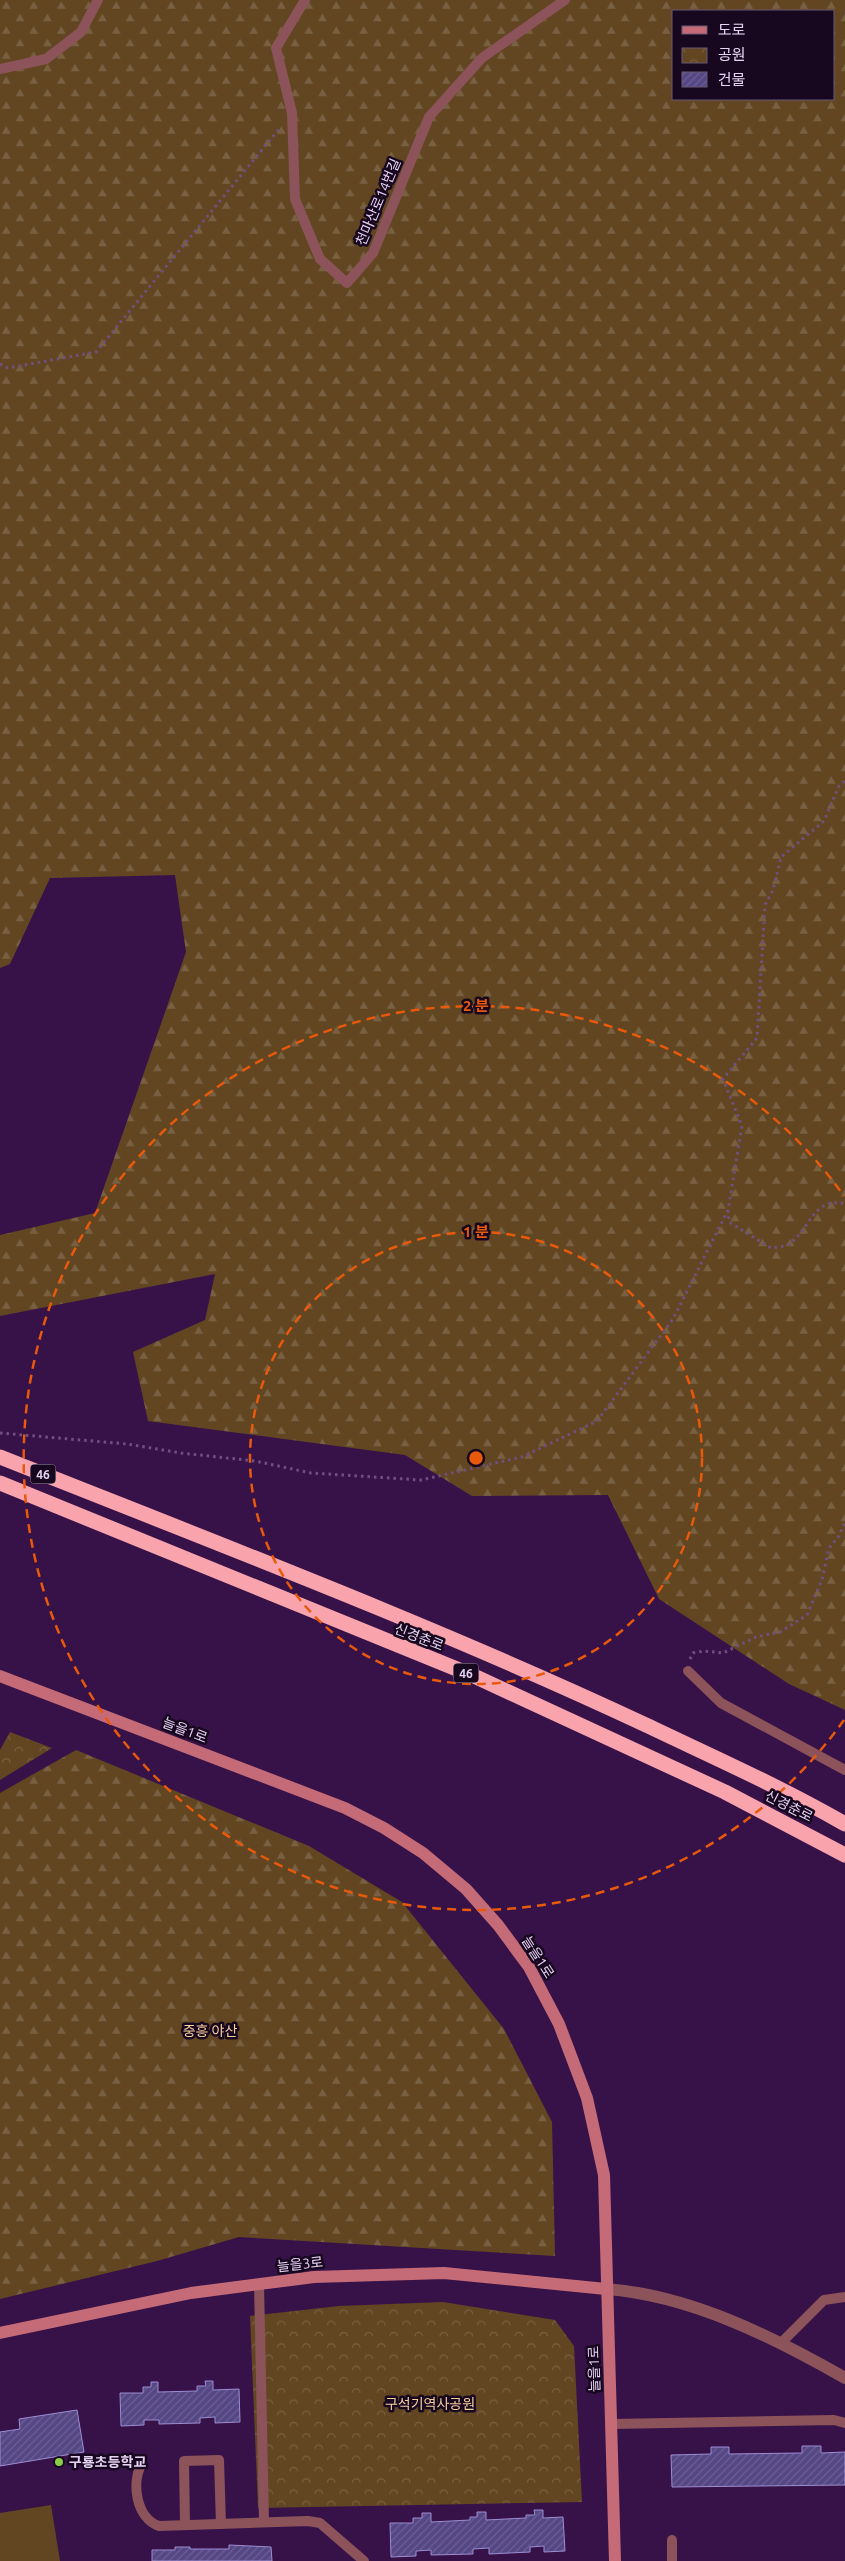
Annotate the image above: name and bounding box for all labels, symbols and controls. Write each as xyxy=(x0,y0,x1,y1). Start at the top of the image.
legend xyxy=(672,10,835,100)
text: 도로 xyxy=(718,21,746,38)
text: 공원 xyxy=(718,46,746,63)
text: 건물 xyxy=(718,71,746,88)
street label: 천마산로14번길 xyxy=(352,156,404,248)
text: 2 분 xyxy=(463,997,489,1014)
text: 1 분 xyxy=(463,1223,489,1240)
centre of rings xyxy=(467,1449,485,1467)
road number: 46 xyxy=(30,1465,56,1484)
street label: 신경춘로 xyxy=(392,1620,446,1654)
road number: 46 xyxy=(454,1664,478,1682)
street label: 늘을1로 xyxy=(160,1714,210,1746)
street label: 신경춘로 xyxy=(762,1787,816,1825)
street label: 늘을1로 xyxy=(519,1933,557,1981)
park label: 중흥 야산 xyxy=(183,2023,237,2039)
street label: 늘을3로 xyxy=(276,2254,324,2274)
street label: 늘을1로 xyxy=(585,2345,603,2393)
park label: 구석기역사공원 xyxy=(385,2396,475,2412)
place label: 구룡초등학교 xyxy=(69,2454,146,2470)
marker: 구룡초등학교 xyxy=(53,2456,65,2468)

